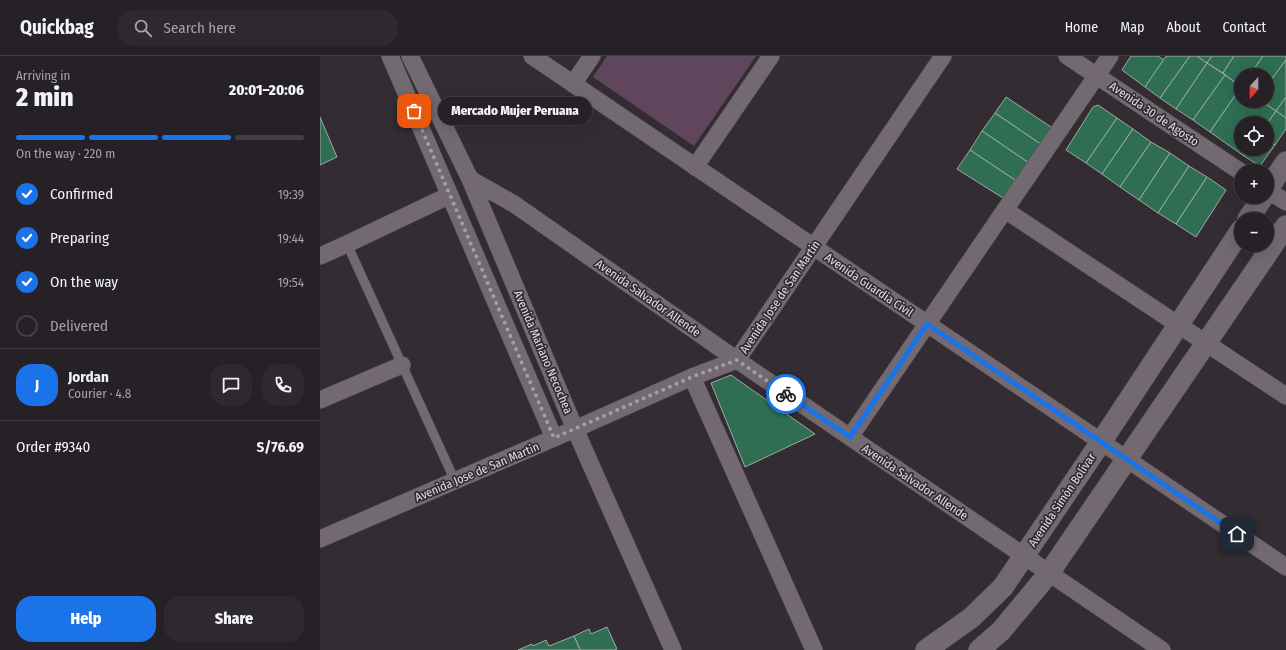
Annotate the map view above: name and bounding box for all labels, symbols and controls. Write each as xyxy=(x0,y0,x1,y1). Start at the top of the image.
search box xyxy=(118,10,398,46)
text: Quickbag xyxy=(20,16,94,39)
icon: search xyxy=(132,17,154,39)
text: Search here xyxy=(164,19,236,37)
text: Home xyxy=(1065,19,1098,36)
text: Map xyxy=(1120,19,1144,36)
text: About xyxy=(1166,19,1201,36)
text: Contact xyxy=(1223,19,1266,36)
text: Arriving in xyxy=(16,68,70,83)
north arrow xyxy=(1234,68,1274,108)
map controls xyxy=(1234,68,1274,252)
street label: Avenida 30 de Agosto xyxy=(1107,79,1201,149)
text: 20:01–20:06 xyxy=(229,81,304,99)
text: 2 min xyxy=(16,82,74,113)
pin xyxy=(397,94,431,128)
callout: Mercado Mujer Peruana xyxy=(438,97,592,125)
icon: bag xyxy=(403,100,425,122)
text: Mercado Mujer Peruana xyxy=(451,103,579,118)
button: locate xyxy=(1234,116,1274,156)
text: On the way · 220 m xyxy=(16,146,115,161)
button: + xyxy=(1234,164,1274,204)
icon: check xyxy=(16,183,38,205)
text: Confirmed xyxy=(50,185,113,203)
text: 19:39 xyxy=(278,187,304,202)
button: − xyxy=(1234,212,1274,252)
icon: check xyxy=(16,227,38,249)
text: Preparing xyxy=(50,229,109,247)
text: 19:44 xyxy=(277,231,304,246)
street label: Avenida Jose de San Martin xyxy=(737,238,823,356)
street label: Avenida Guardia Civil xyxy=(822,250,916,320)
street label: Avenida Salvador Allende xyxy=(593,256,703,340)
icon: check xyxy=(16,271,38,293)
text: On the way xyxy=(50,273,118,291)
text: 19:54 xyxy=(278,275,304,290)
street label: Avenida Mariano Necochea xyxy=(511,288,575,416)
text: Delivered xyxy=(50,317,108,335)
button: chat xyxy=(210,364,252,406)
button: phone xyxy=(262,364,304,406)
text: Jordan xyxy=(68,368,109,386)
courier xyxy=(766,374,806,414)
text: J xyxy=(35,376,39,394)
icon: bike xyxy=(775,383,797,405)
text: Courier · 4.8 xyxy=(68,386,131,401)
text: Order #9340 xyxy=(16,438,90,456)
text: S/76.69 xyxy=(257,438,304,456)
street label: Avenida Jose de San Martin xyxy=(413,439,541,505)
street label: Avenida Salvador Allende xyxy=(859,441,971,523)
street label: Avenida Simón Bolívar xyxy=(1025,450,1099,550)
pin xyxy=(1220,517,1254,551)
icon: home xyxy=(1226,523,1248,545)
button: Help xyxy=(16,596,156,642)
button: Share xyxy=(164,596,304,642)

